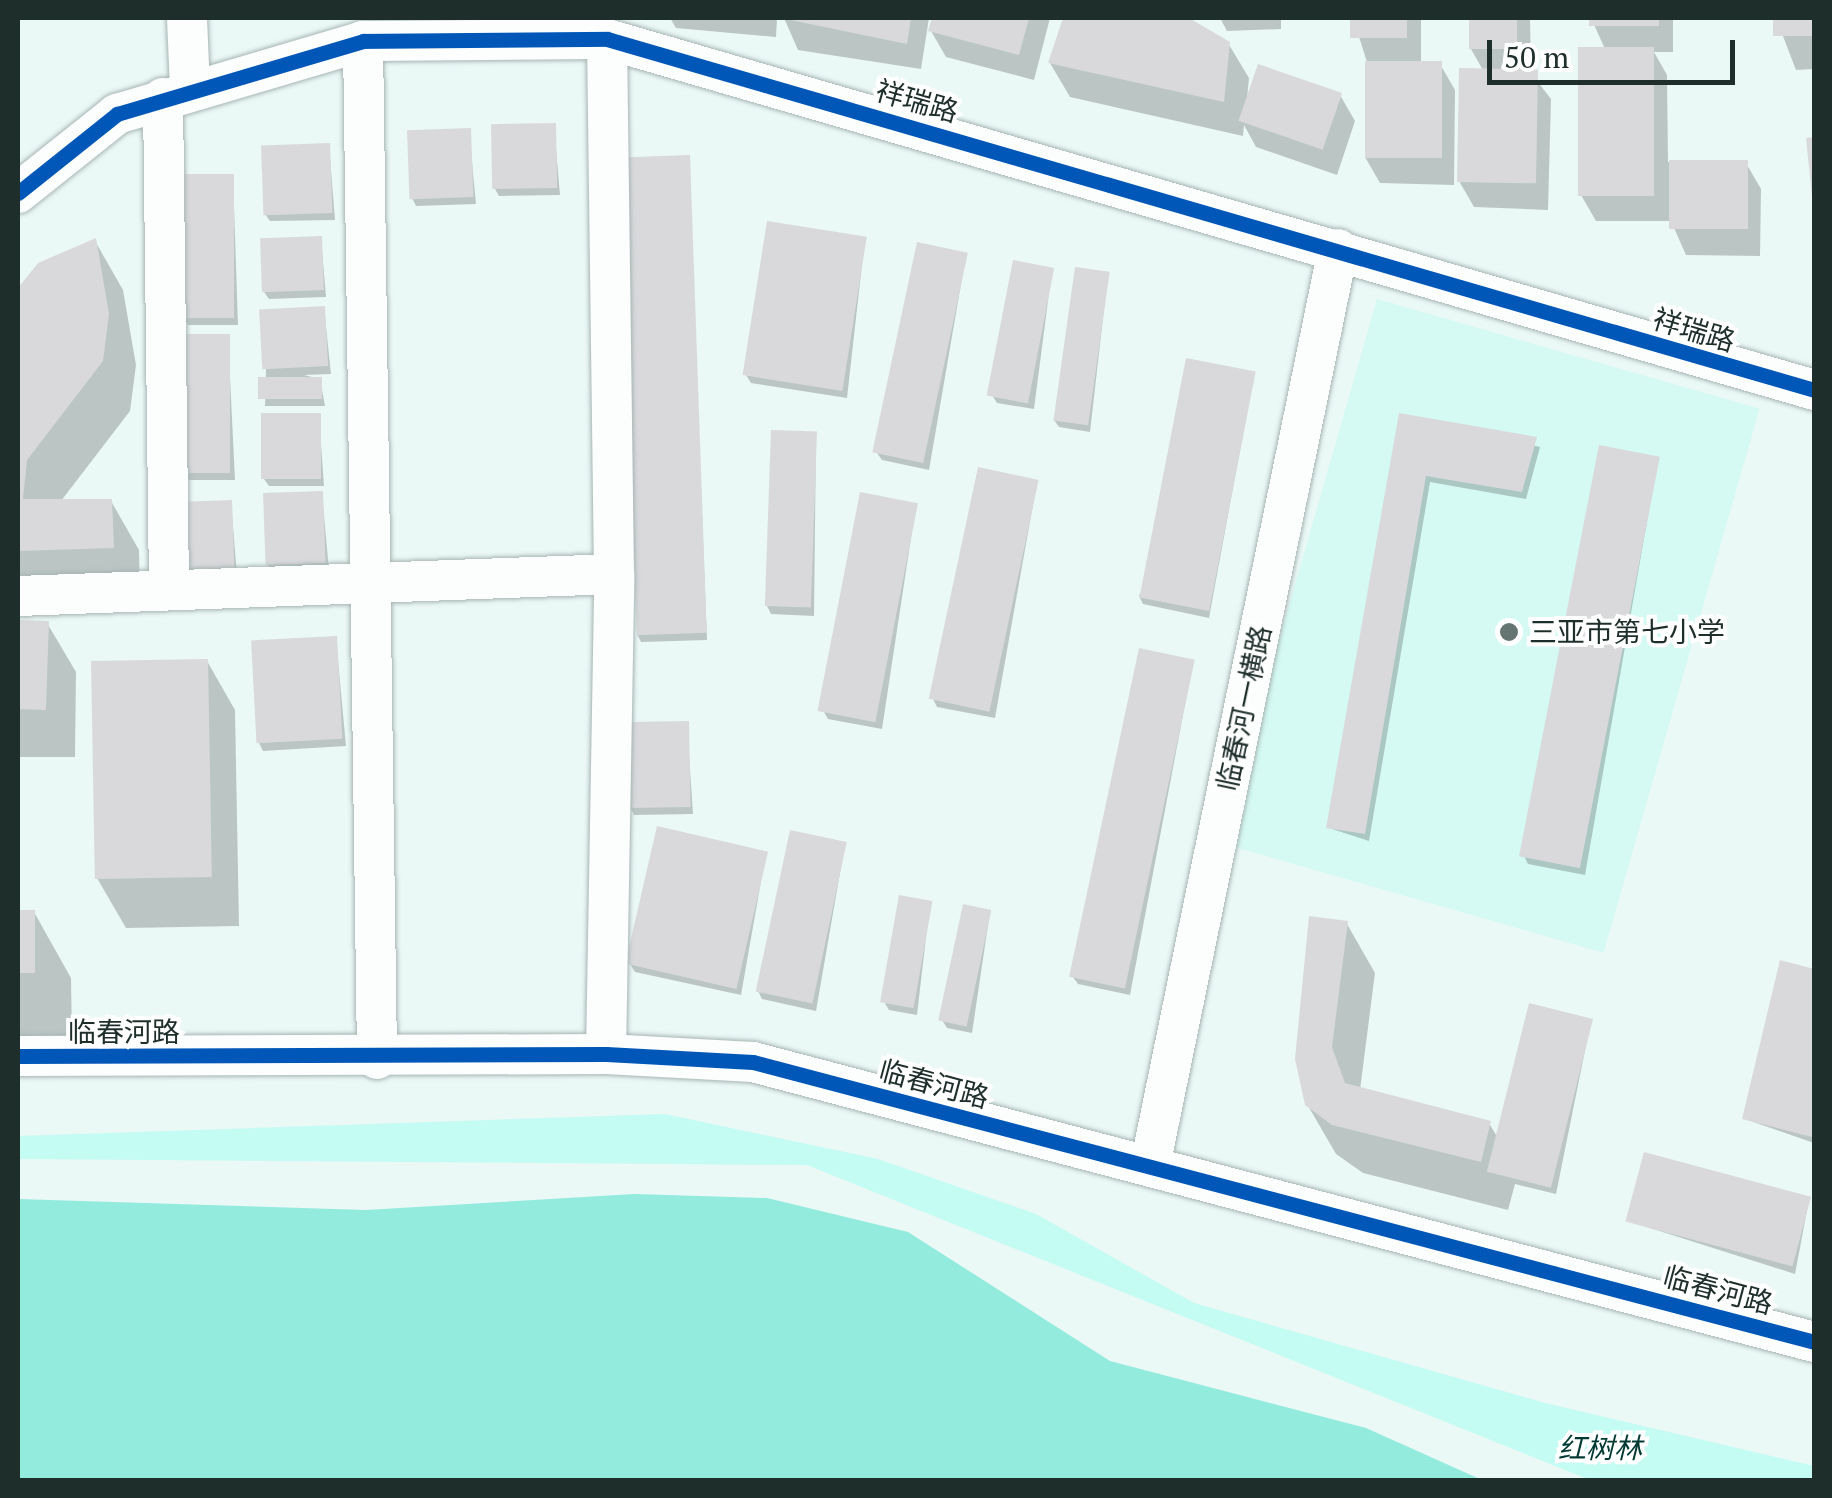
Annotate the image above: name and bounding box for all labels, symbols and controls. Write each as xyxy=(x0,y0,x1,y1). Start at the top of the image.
scale bar xyxy=(1492,20,1740,82)
text: 50 m xyxy=(1504,37,1569,77)
street label: 祥瑞路 xyxy=(872,73,962,129)
street label: 祥瑞路 xyxy=(1649,302,1739,358)
place label: 三亚市第七小学 xyxy=(1529,615,1725,649)
marker: 三亚市第七小学 xyxy=(1498,621,1520,643)
street label: 临春河一横路 xyxy=(1210,622,1278,794)
street label: 临春河路 xyxy=(68,1015,180,1049)
street label: 临春河路 xyxy=(876,1053,992,1115)
street label: 临春河路 xyxy=(1660,1259,1776,1321)
park label: 红树林 xyxy=(1558,1431,1642,1465)

